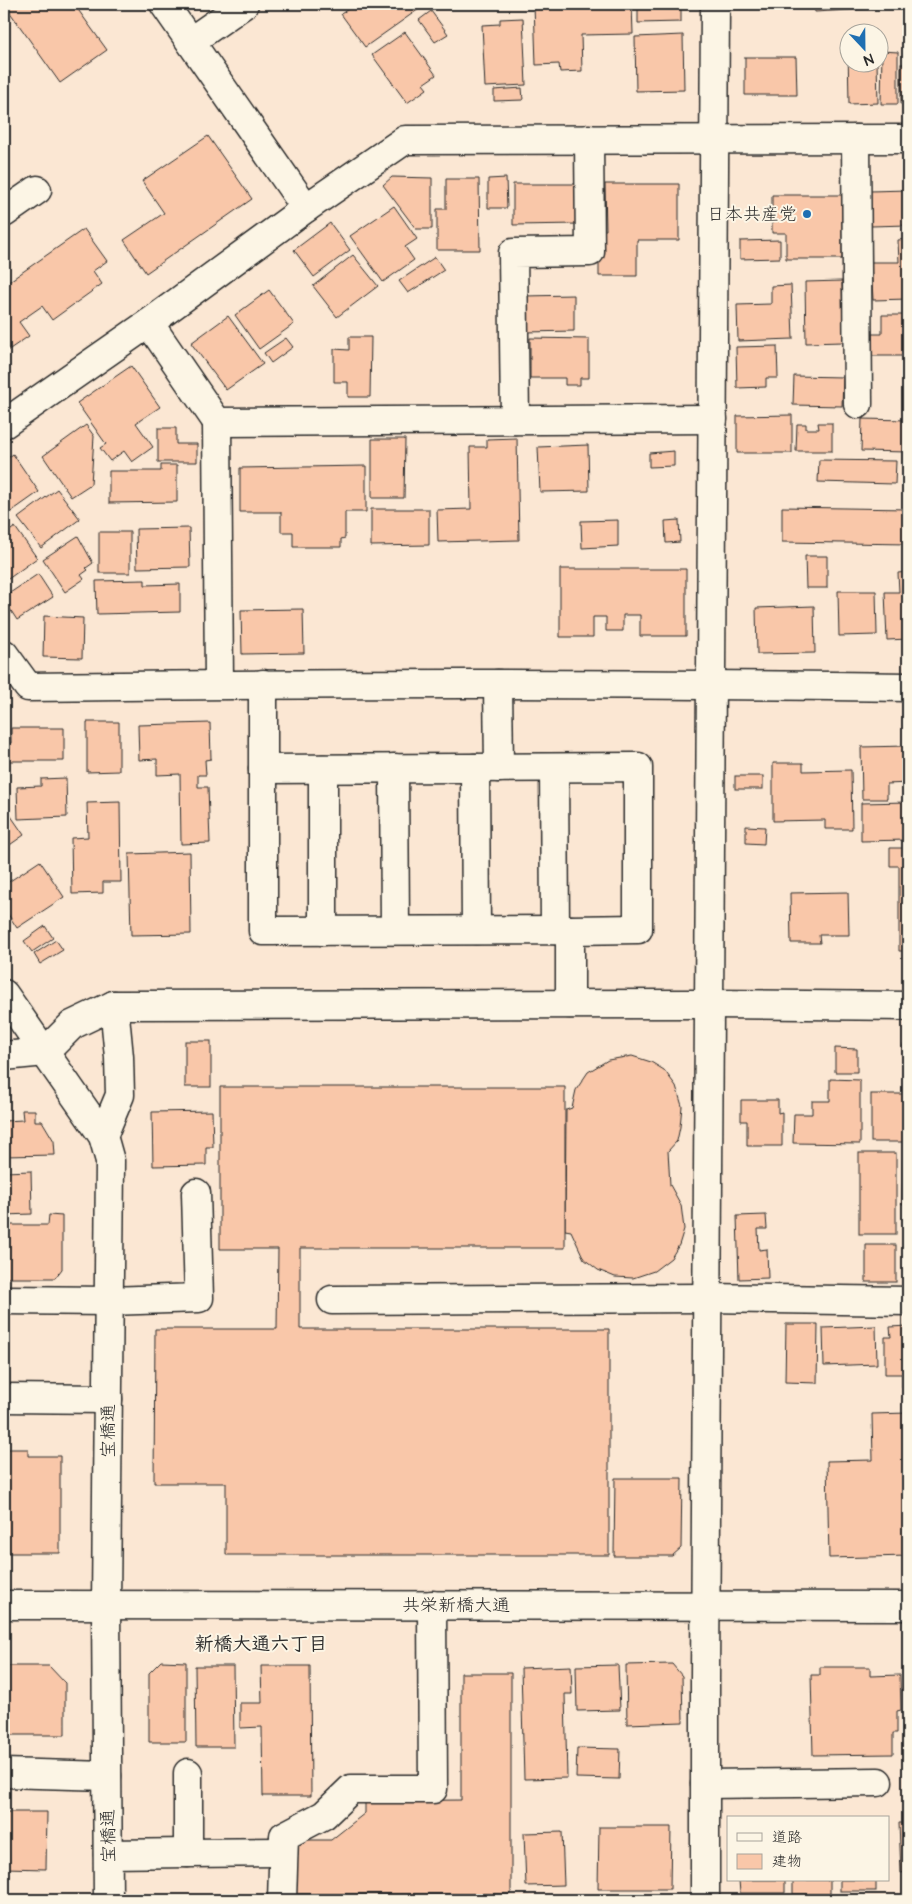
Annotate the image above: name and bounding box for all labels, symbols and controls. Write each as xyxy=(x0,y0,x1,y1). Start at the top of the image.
north arrow xyxy=(840,22,890,72)
text: N xyxy=(860,48,876,70)
place label: 日本共産党 xyxy=(707,202,797,227)
marker: 日本共産党 xyxy=(801,208,813,220)
street label: 宝橋通 xyxy=(96,1404,121,1458)
street label: 共栄新橋大通 xyxy=(402,1593,510,1618)
district label: 新橋大通六丁目 xyxy=(194,1631,328,1658)
street label: 宝橋通 xyxy=(96,1809,121,1863)
legend xyxy=(727,1816,890,1882)
text: 道路 xyxy=(772,1827,802,1848)
text: 建物 xyxy=(772,1851,802,1872)

